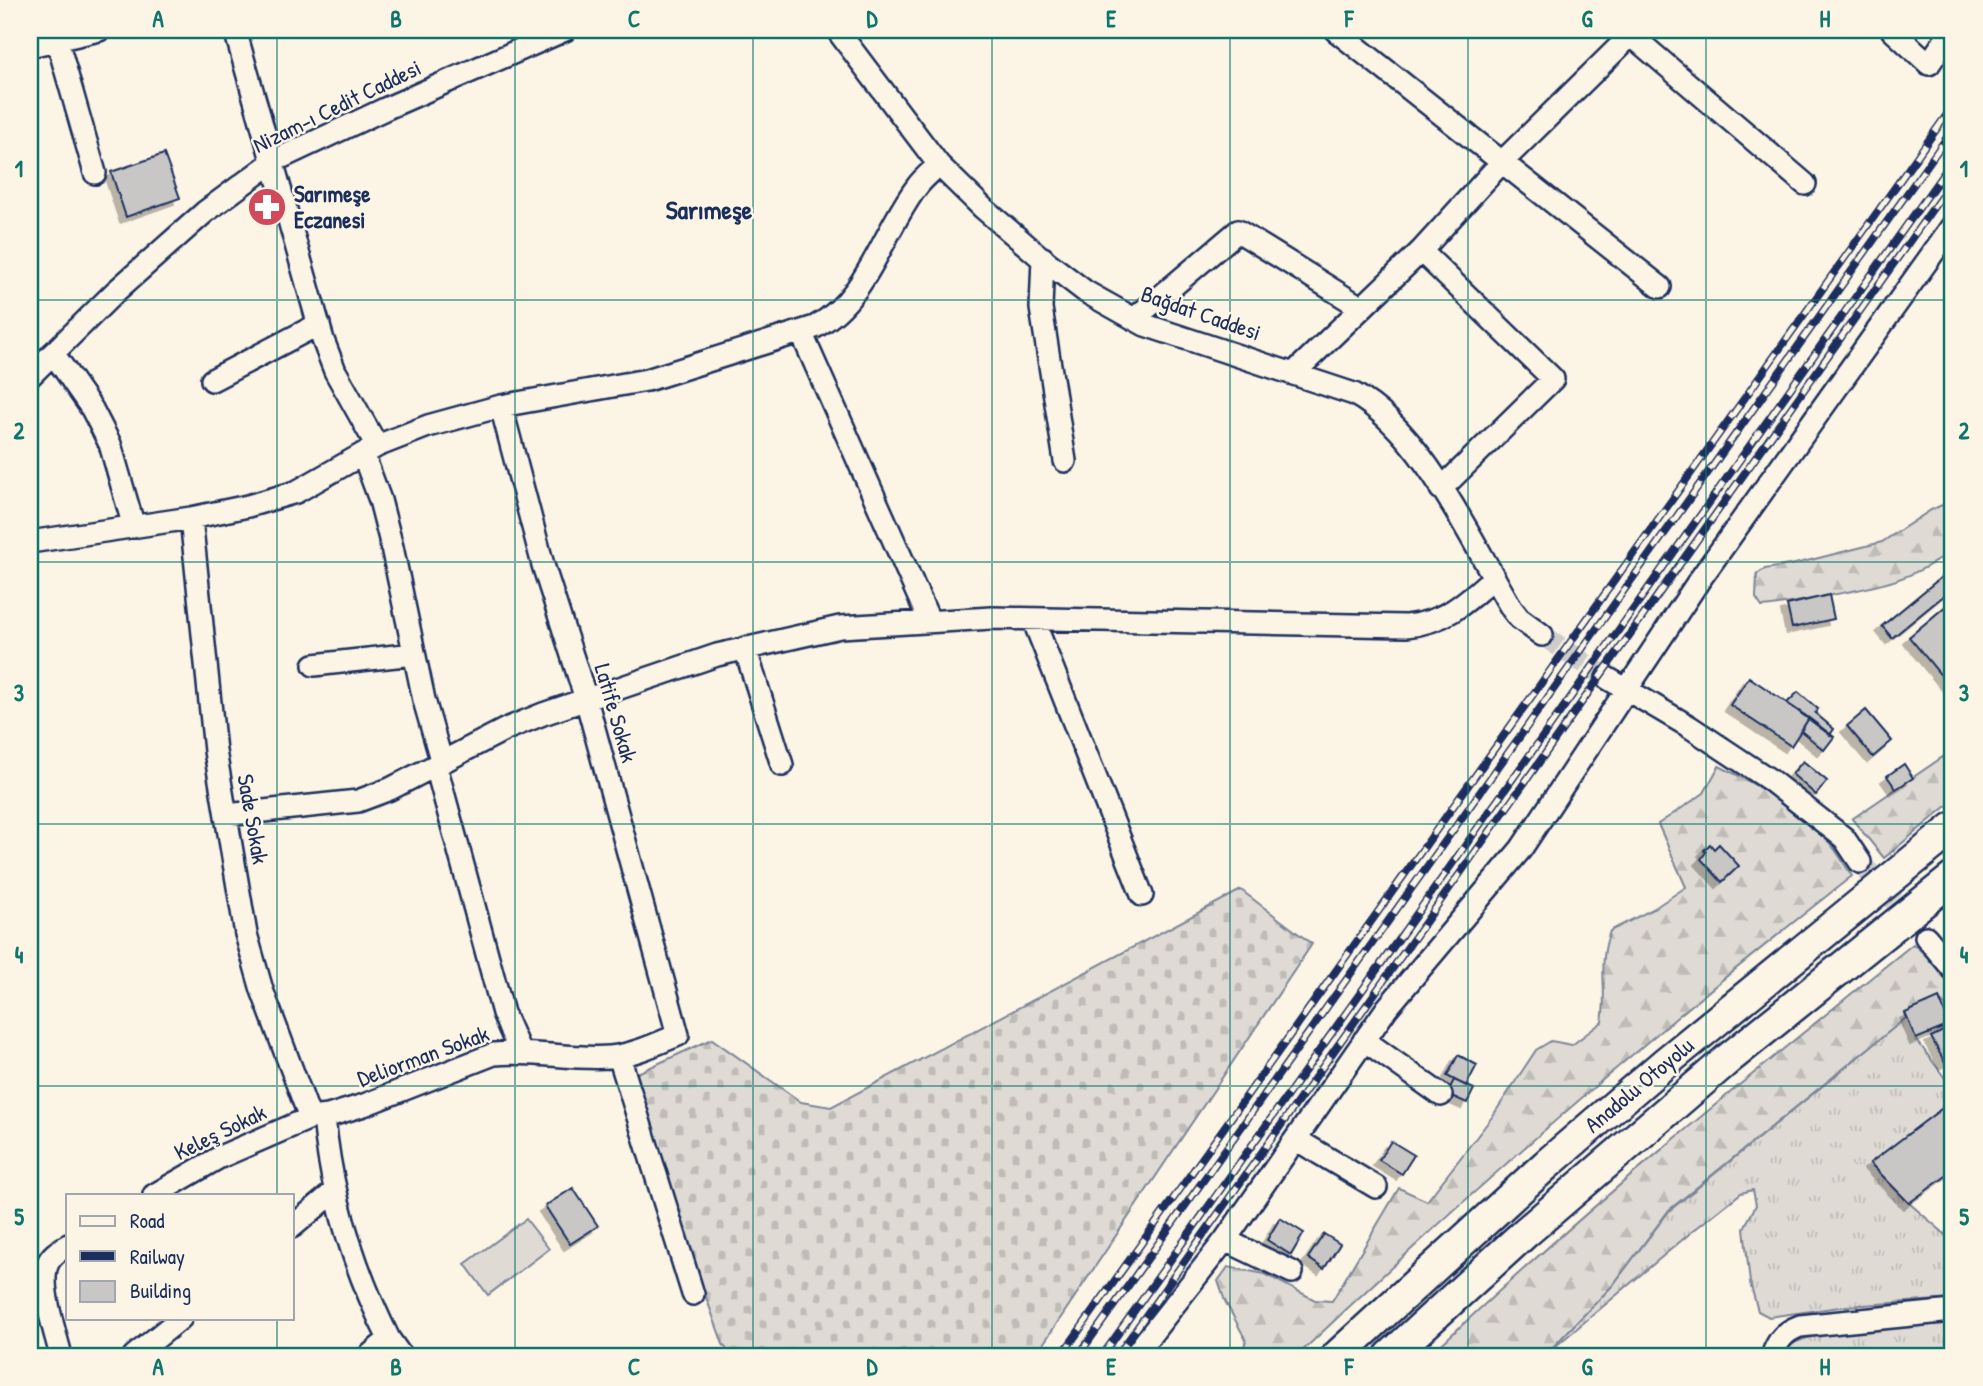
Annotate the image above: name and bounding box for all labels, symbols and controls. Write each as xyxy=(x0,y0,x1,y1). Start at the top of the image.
text: A xyxy=(152,3,164,34)
text: B xyxy=(390,3,402,34)
text: C xyxy=(628,3,640,34)
text: D xyxy=(867,3,879,34)
text: E xyxy=(1106,3,1117,34)
text: F xyxy=(1344,3,1355,34)
text: G xyxy=(1581,3,1593,34)
text: H xyxy=(1820,3,1831,34)
street label: Nizam-ı Cedit Caddesi xyxy=(248,51,426,160)
text: 1 xyxy=(15,153,23,184)
text: 1 xyxy=(1960,153,1968,184)
place label: Sarımeşe Eczanesi xyxy=(294,178,371,235)
pharmacy icon: Sarımeşe Eczanesi xyxy=(246,186,288,228)
district label: Sarımeşe xyxy=(666,192,753,227)
street label: Bağdat Caddesi xyxy=(1137,278,1265,348)
text: 2 xyxy=(14,415,25,446)
text: 2 xyxy=(1959,415,1970,446)
street label: Latife Sokak xyxy=(588,660,645,766)
text: 3 xyxy=(14,677,24,708)
text: 3 xyxy=(1959,677,1969,708)
street label: Sade Sokak xyxy=(230,771,277,867)
text: 4 xyxy=(15,939,24,970)
text: 4 xyxy=(1960,939,1969,970)
street label: Deliorman Sokak xyxy=(353,1017,493,1094)
street label: Anadolu Otoyolu xyxy=(1577,1030,1700,1139)
street label: Keleş Sokak xyxy=(169,1096,271,1167)
legend xyxy=(66,1194,294,1320)
text: 5 xyxy=(14,1201,24,1232)
text: 5 xyxy=(1959,1201,1969,1232)
text: Road xyxy=(130,1206,164,1235)
text: Railway xyxy=(130,1242,185,1271)
text: Building xyxy=(130,1276,191,1305)
text: A xyxy=(152,1351,164,1382)
text: B xyxy=(390,1351,402,1382)
text: C xyxy=(628,1351,640,1382)
text: D xyxy=(867,1351,879,1382)
text: E xyxy=(1106,1351,1117,1382)
text: F xyxy=(1344,1351,1355,1382)
text: G xyxy=(1581,1351,1593,1382)
text: H xyxy=(1820,1351,1831,1382)

